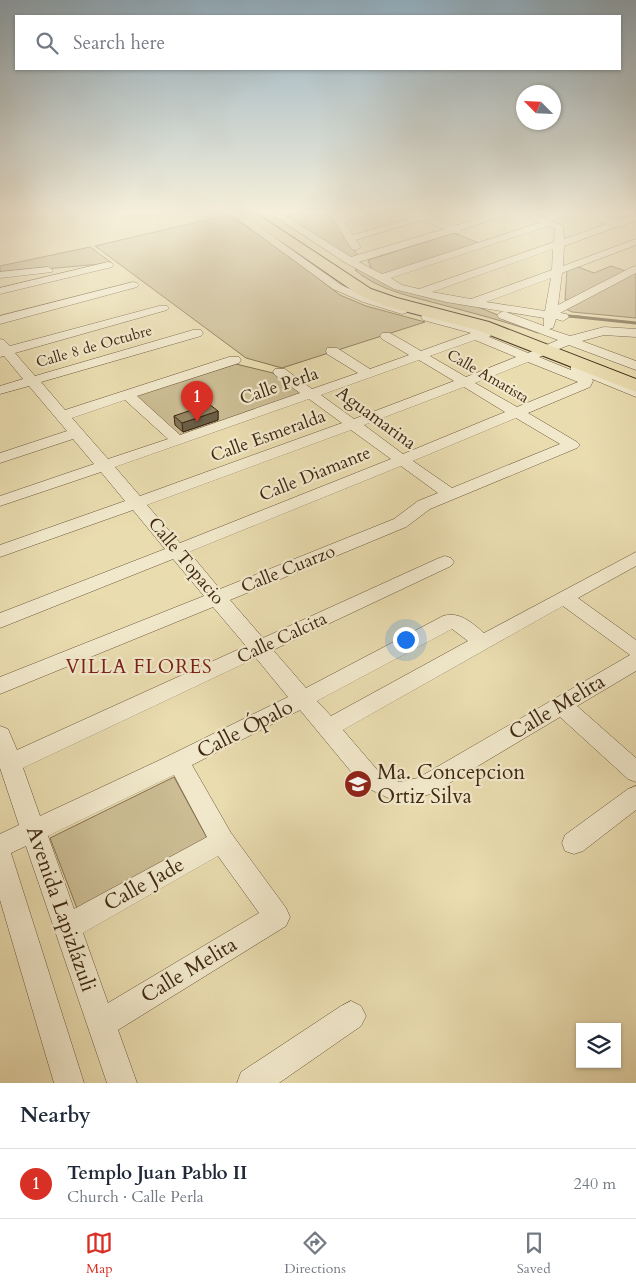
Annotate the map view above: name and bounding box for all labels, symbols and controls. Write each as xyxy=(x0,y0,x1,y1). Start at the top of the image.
search box xyxy=(15,15,621,70)
icon: search xyxy=(33,29,61,57)
text: Search here xyxy=(73,30,165,56)
north arrow xyxy=(516,85,561,130)
street label: Calle 8 de Octubre xyxy=(34,320,155,372)
street label: Calle Amatista xyxy=(443,344,533,408)
street label: Calle Perla xyxy=(236,361,322,411)
street label: Aguamarina xyxy=(331,380,421,456)
pin: 1 xyxy=(181,381,213,422)
street label: Calle Esmeralda xyxy=(207,404,329,468)
street label: Calle Diamante xyxy=(255,440,375,508)
street label: Calle Topacio xyxy=(142,512,230,610)
street label: Calle Cuarzo xyxy=(237,539,339,599)
street label: Calle Calcita xyxy=(233,606,331,670)
your location xyxy=(393,627,419,653)
district label: VILLA FLORES xyxy=(65,654,213,680)
street label: Calle Melita xyxy=(504,667,610,747)
street label: Calle Ópalo xyxy=(191,692,298,766)
place label: Ma. Concepcion Ortiz Silva xyxy=(377,758,525,811)
school or university icon: Ma. Concepcion Ortiz Silva xyxy=(343,769,373,799)
street label: Avenida Lapizlázuli xyxy=(19,822,103,996)
street label: Calle Jade xyxy=(99,850,189,918)
street label: Calle Melita xyxy=(136,930,242,1010)
map controls xyxy=(576,1023,621,1068)
button: layers xyxy=(576,1023,621,1068)
text: Nearby xyxy=(20,1101,91,1130)
text: Templo Juan Pablo II xyxy=(67,1160,247,1186)
text: 1 xyxy=(32,1173,40,1195)
text: 240 m xyxy=(574,1173,616,1195)
text: Church · Calle Perla xyxy=(67,1186,204,1208)
tab: Map xyxy=(85,1229,113,1278)
tab: Directions xyxy=(284,1229,346,1278)
tab: Saved xyxy=(517,1229,551,1278)

